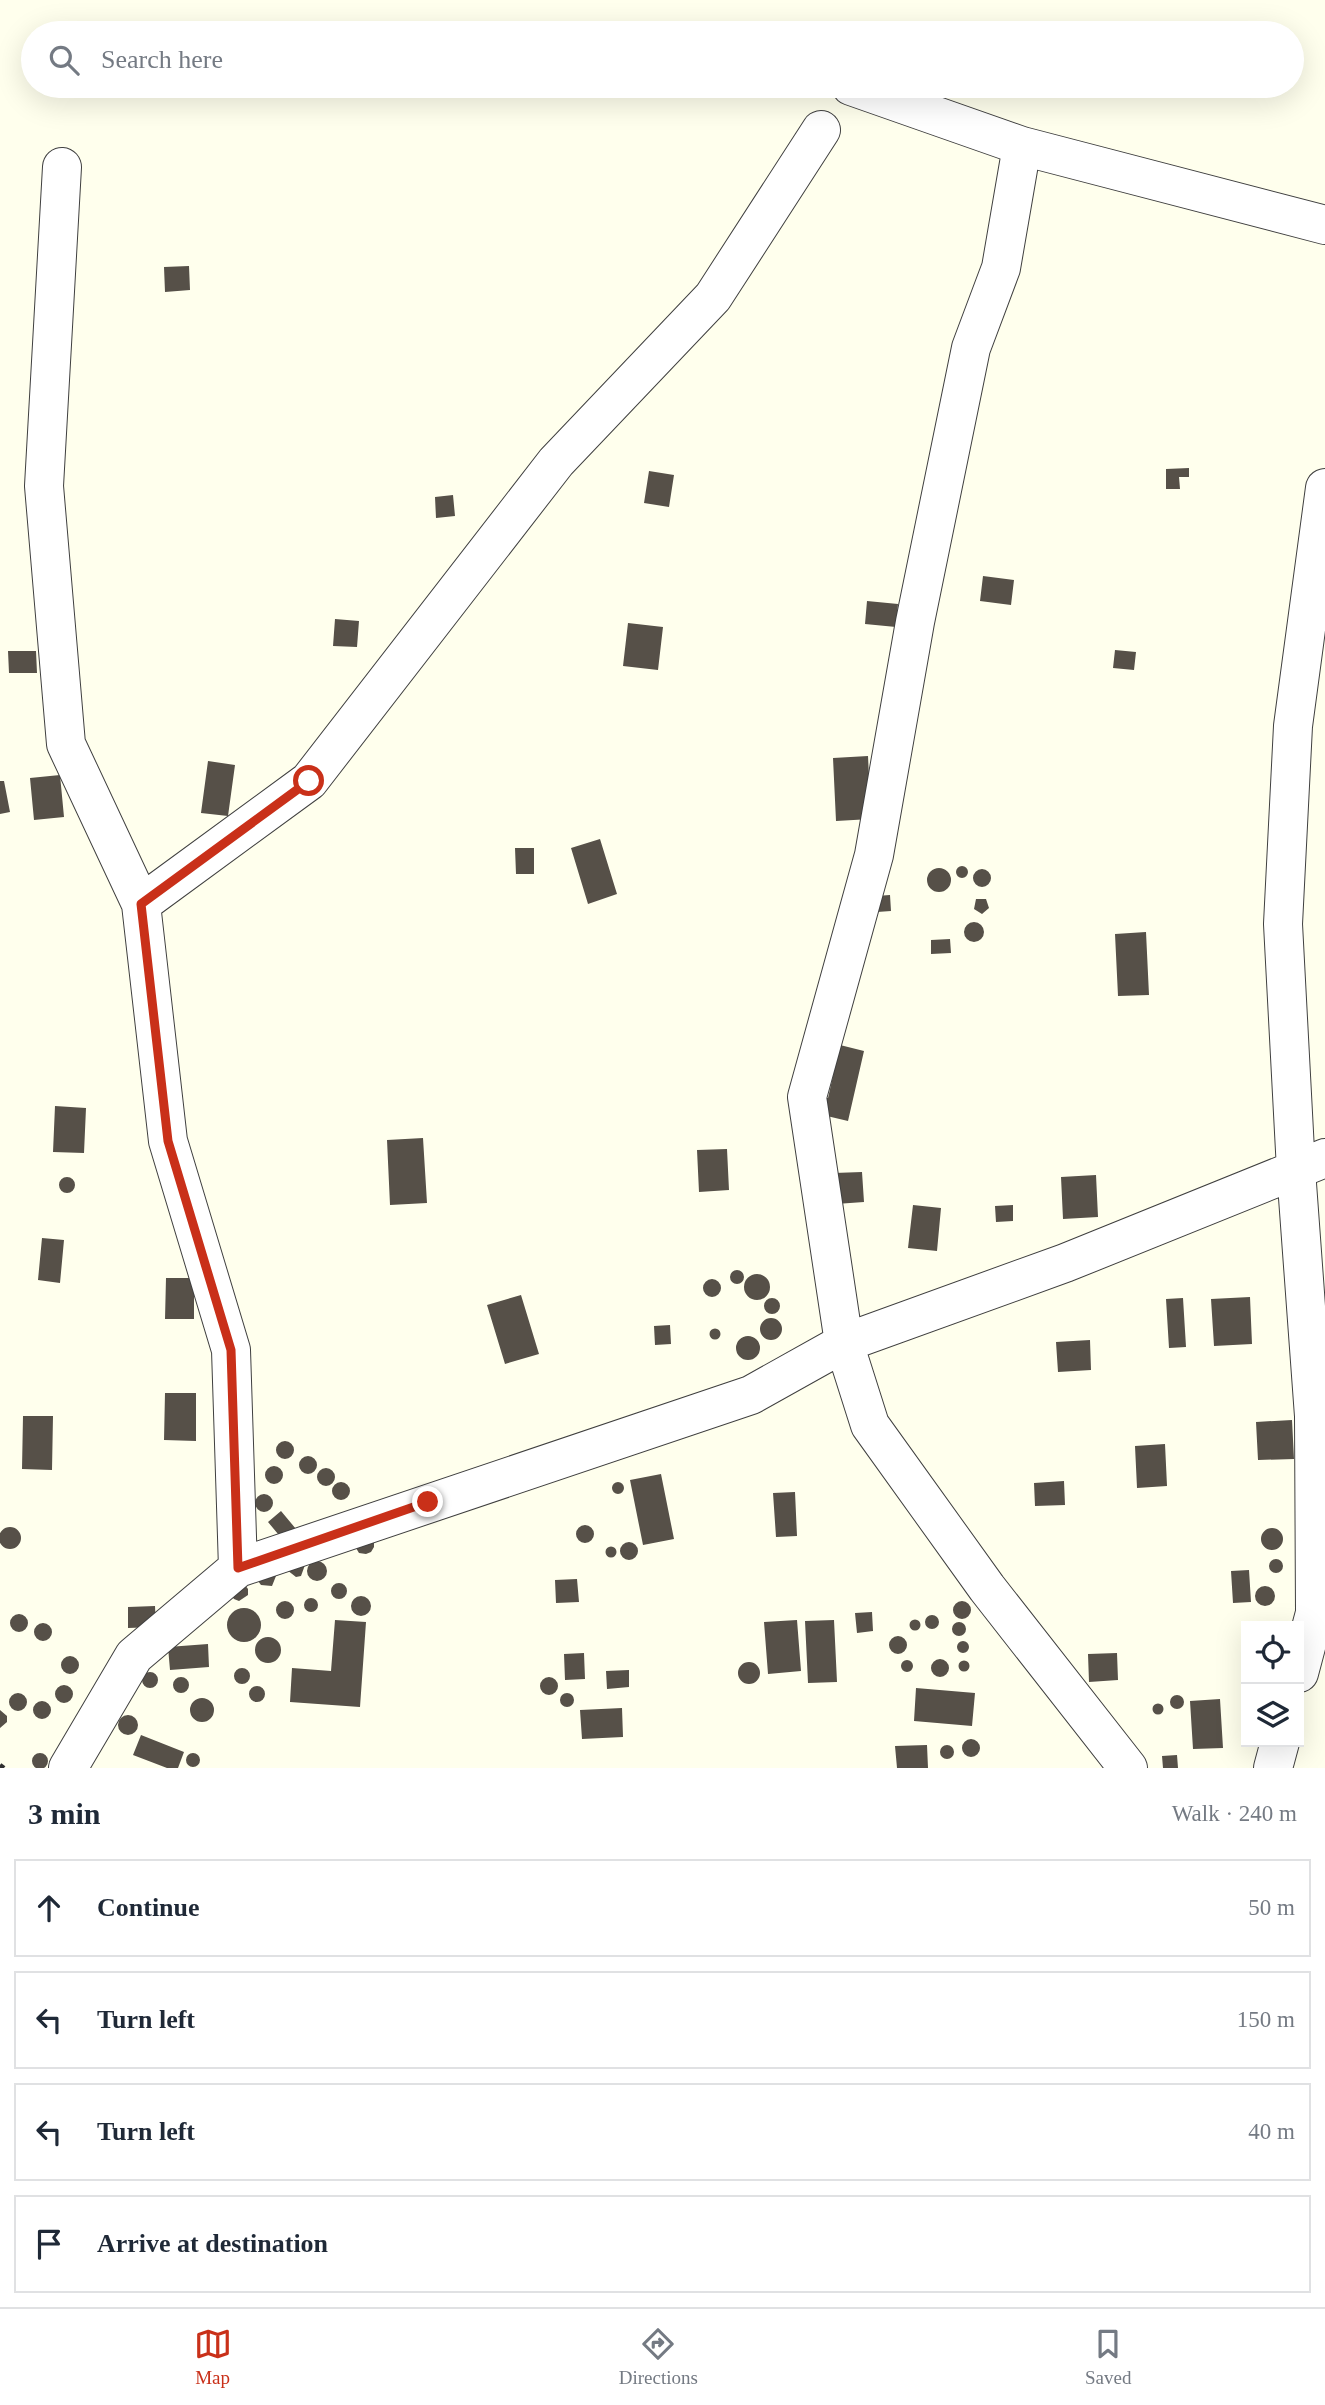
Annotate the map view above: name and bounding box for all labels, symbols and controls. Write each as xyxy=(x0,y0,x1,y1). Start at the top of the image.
search box xyxy=(21,21,1304,98)
icon: search xyxy=(45,41,83,79)
text: Search here xyxy=(101,45,223,74)
route start xyxy=(293,765,324,796)
route end xyxy=(412,1486,443,1517)
map controls xyxy=(1241,1621,1304,1747)
button: locate xyxy=(1241,1621,1304,1684)
button: layers xyxy=(1241,1684,1304,1747)
text: 3 min xyxy=(28,1797,101,1830)
text: Walk · 240 m xyxy=(1172,1801,1297,1826)
icon: ahead xyxy=(30,1889,68,1927)
text: Continue xyxy=(97,1893,200,1922)
text: 50 m xyxy=(1248,1895,1295,1920)
icon: left xyxy=(30,2001,68,2039)
text: Turn left xyxy=(97,2005,195,2034)
text: 150 m xyxy=(1237,2007,1295,2032)
icon: left xyxy=(30,2113,68,2151)
text: Turn left xyxy=(97,2117,195,2146)
text: 40 m xyxy=(1248,2119,1295,2144)
icon: arrive xyxy=(30,2225,68,2263)
text: Arrive at destination xyxy=(97,2229,328,2258)
tab: Map xyxy=(194,2325,232,2389)
tab: Directions xyxy=(619,2325,698,2389)
tab: Saved xyxy=(1085,2325,1131,2389)

